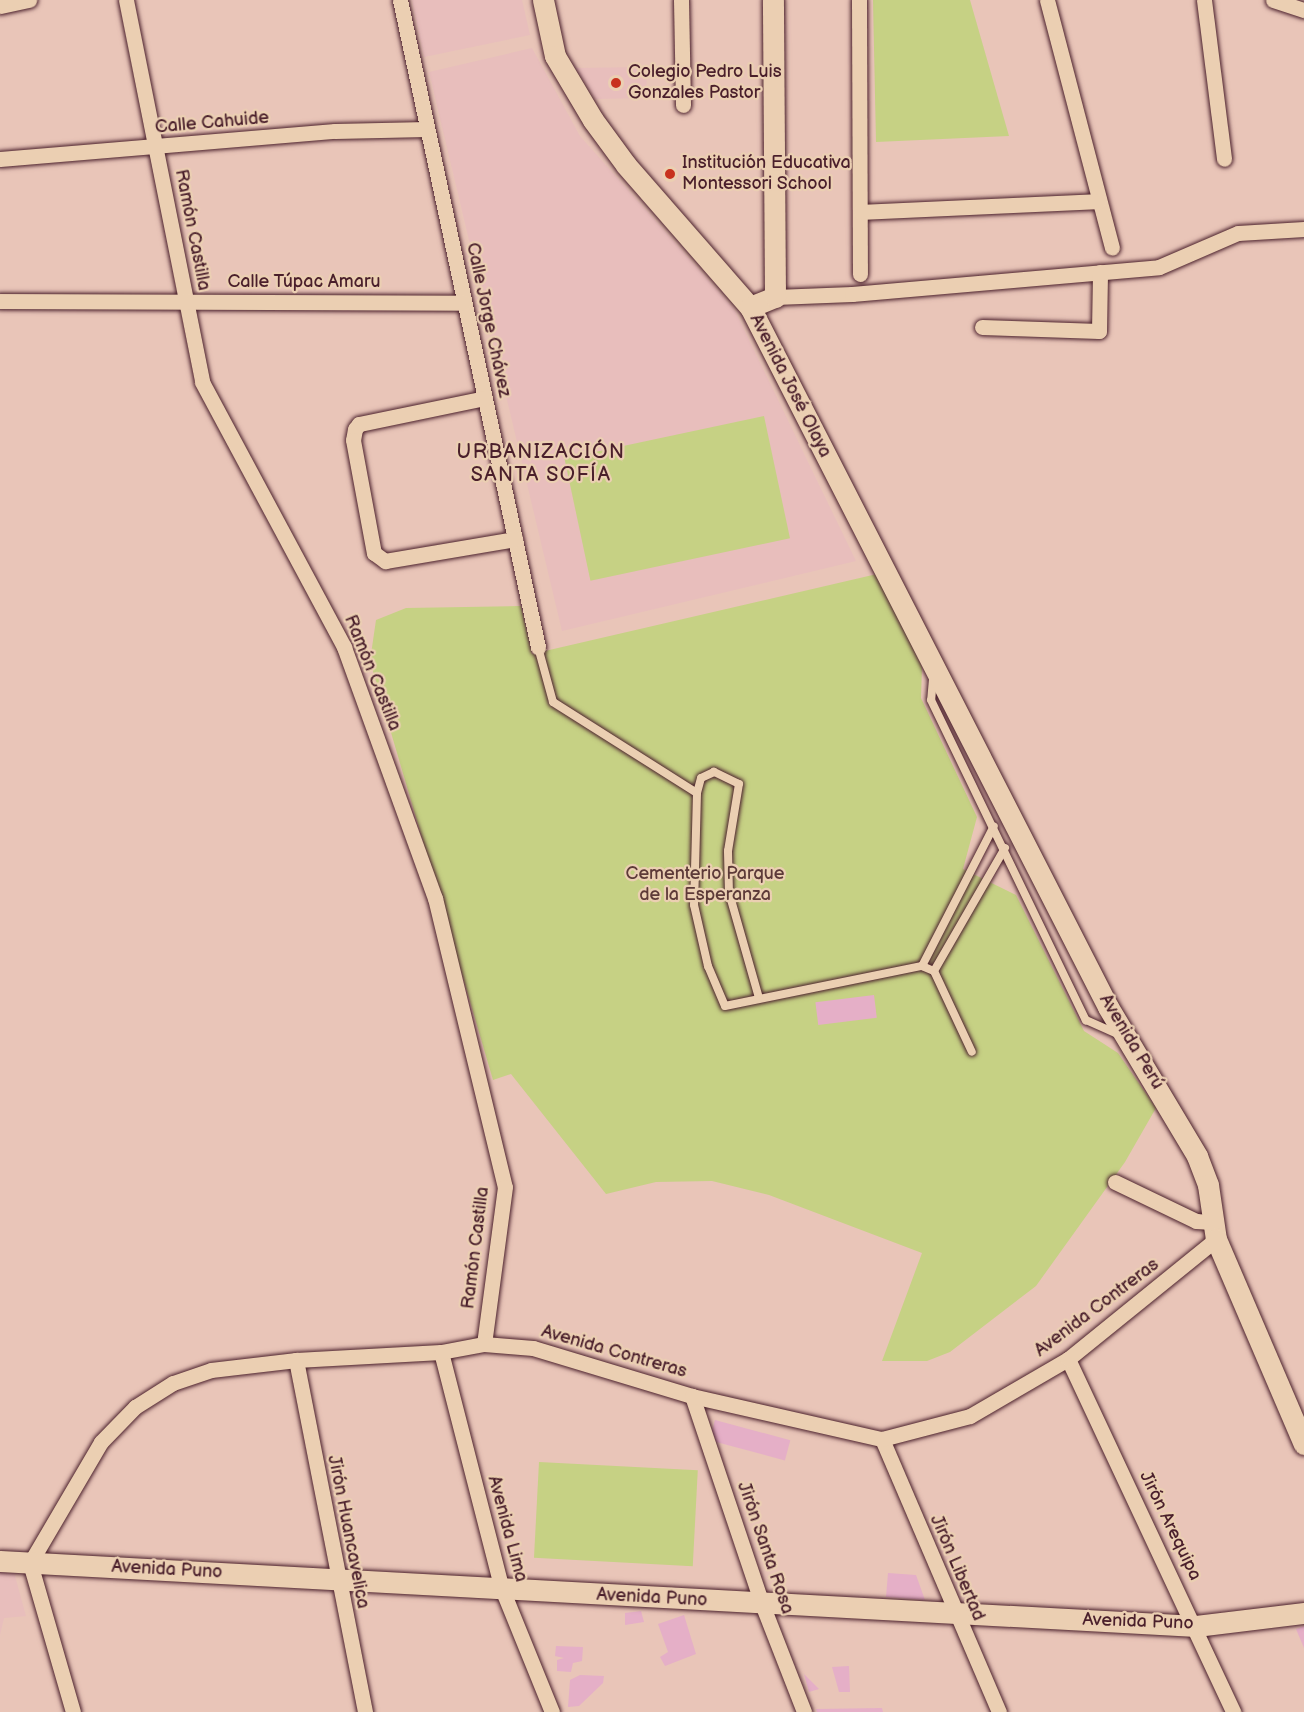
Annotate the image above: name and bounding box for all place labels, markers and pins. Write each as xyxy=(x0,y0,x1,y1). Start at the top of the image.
place label: Colegio Pedro Luis Gonzales Pastor xyxy=(628,62,782,104)
marker: Colegio Pedro Luis Gonzales Pastor xyxy=(609,76,623,90)
place label: Institución Educativa Montessori School xyxy=(682,153,851,195)
marker: Institución Educativa Montessori School xyxy=(663,167,677,181)

